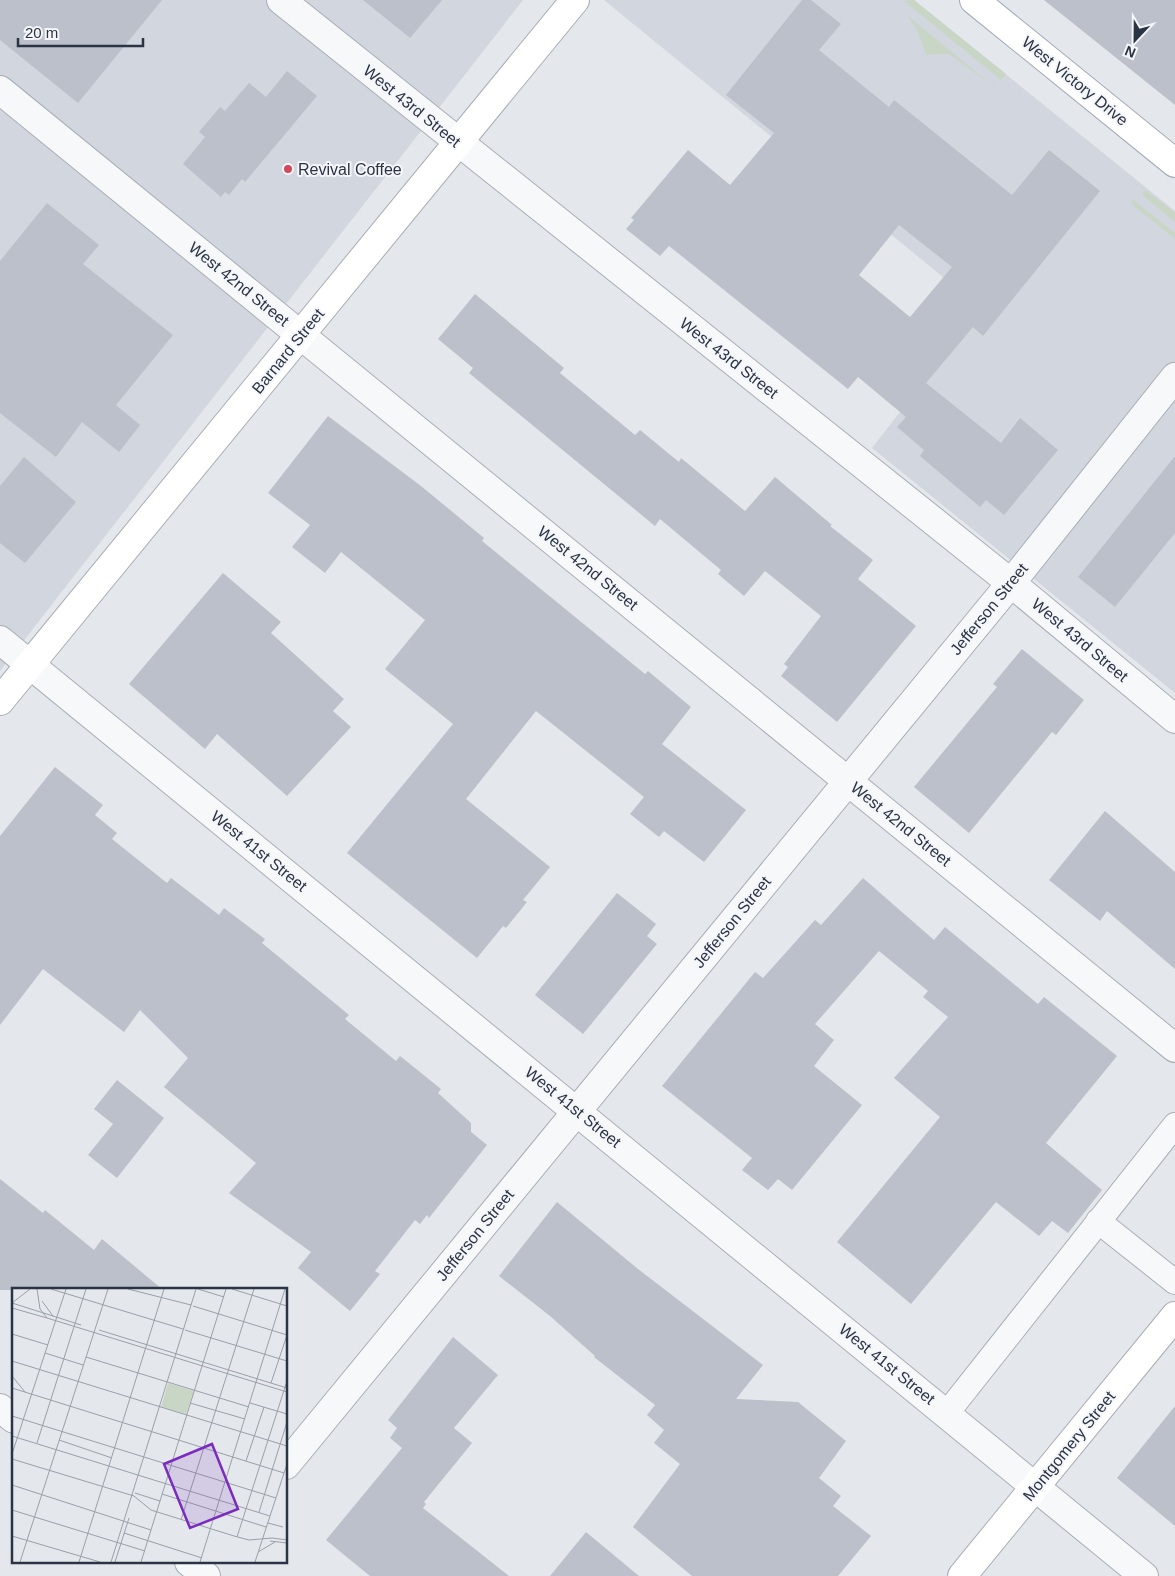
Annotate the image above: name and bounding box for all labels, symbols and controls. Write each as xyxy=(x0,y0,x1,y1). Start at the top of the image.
scale bar xyxy=(18,15,142,47)
north arrow xyxy=(1110,15,1160,65)
text: 20 m xyxy=(25,24,58,41)
street label: West Victory Drive xyxy=(1019,33,1131,129)
text: N xyxy=(1122,43,1138,61)
street label: West 43rd Street xyxy=(360,62,464,151)
place label: Revival Coffee xyxy=(298,161,402,178)
marker: Revival Coffee xyxy=(282,163,294,175)
street label: West 42nd Street xyxy=(186,239,293,330)
street label: Barnard Street xyxy=(249,305,328,397)
street label: West 43rd Street xyxy=(677,314,782,402)
street label: West 42nd Street xyxy=(535,523,642,614)
street label: Jefferson Street xyxy=(947,559,1031,658)
street label: West 43rd Street xyxy=(1029,595,1132,685)
street label: West 42nd Street xyxy=(848,779,955,870)
street label: West 41st Street xyxy=(208,807,311,895)
street label: Jefferson Street xyxy=(690,872,774,971)
street label: West 41st Street xyxy=(522,1063,625,1151)
street label: Jefferson Street xyxy=(433,1185,517,1284)
inset map xyxy=(12,1288,288,1564)
street label: West 41st Street xyxy=(836,1320,939,1408)
street label: Montgomery Street xyxy=(1020,1387,1119,1504)

